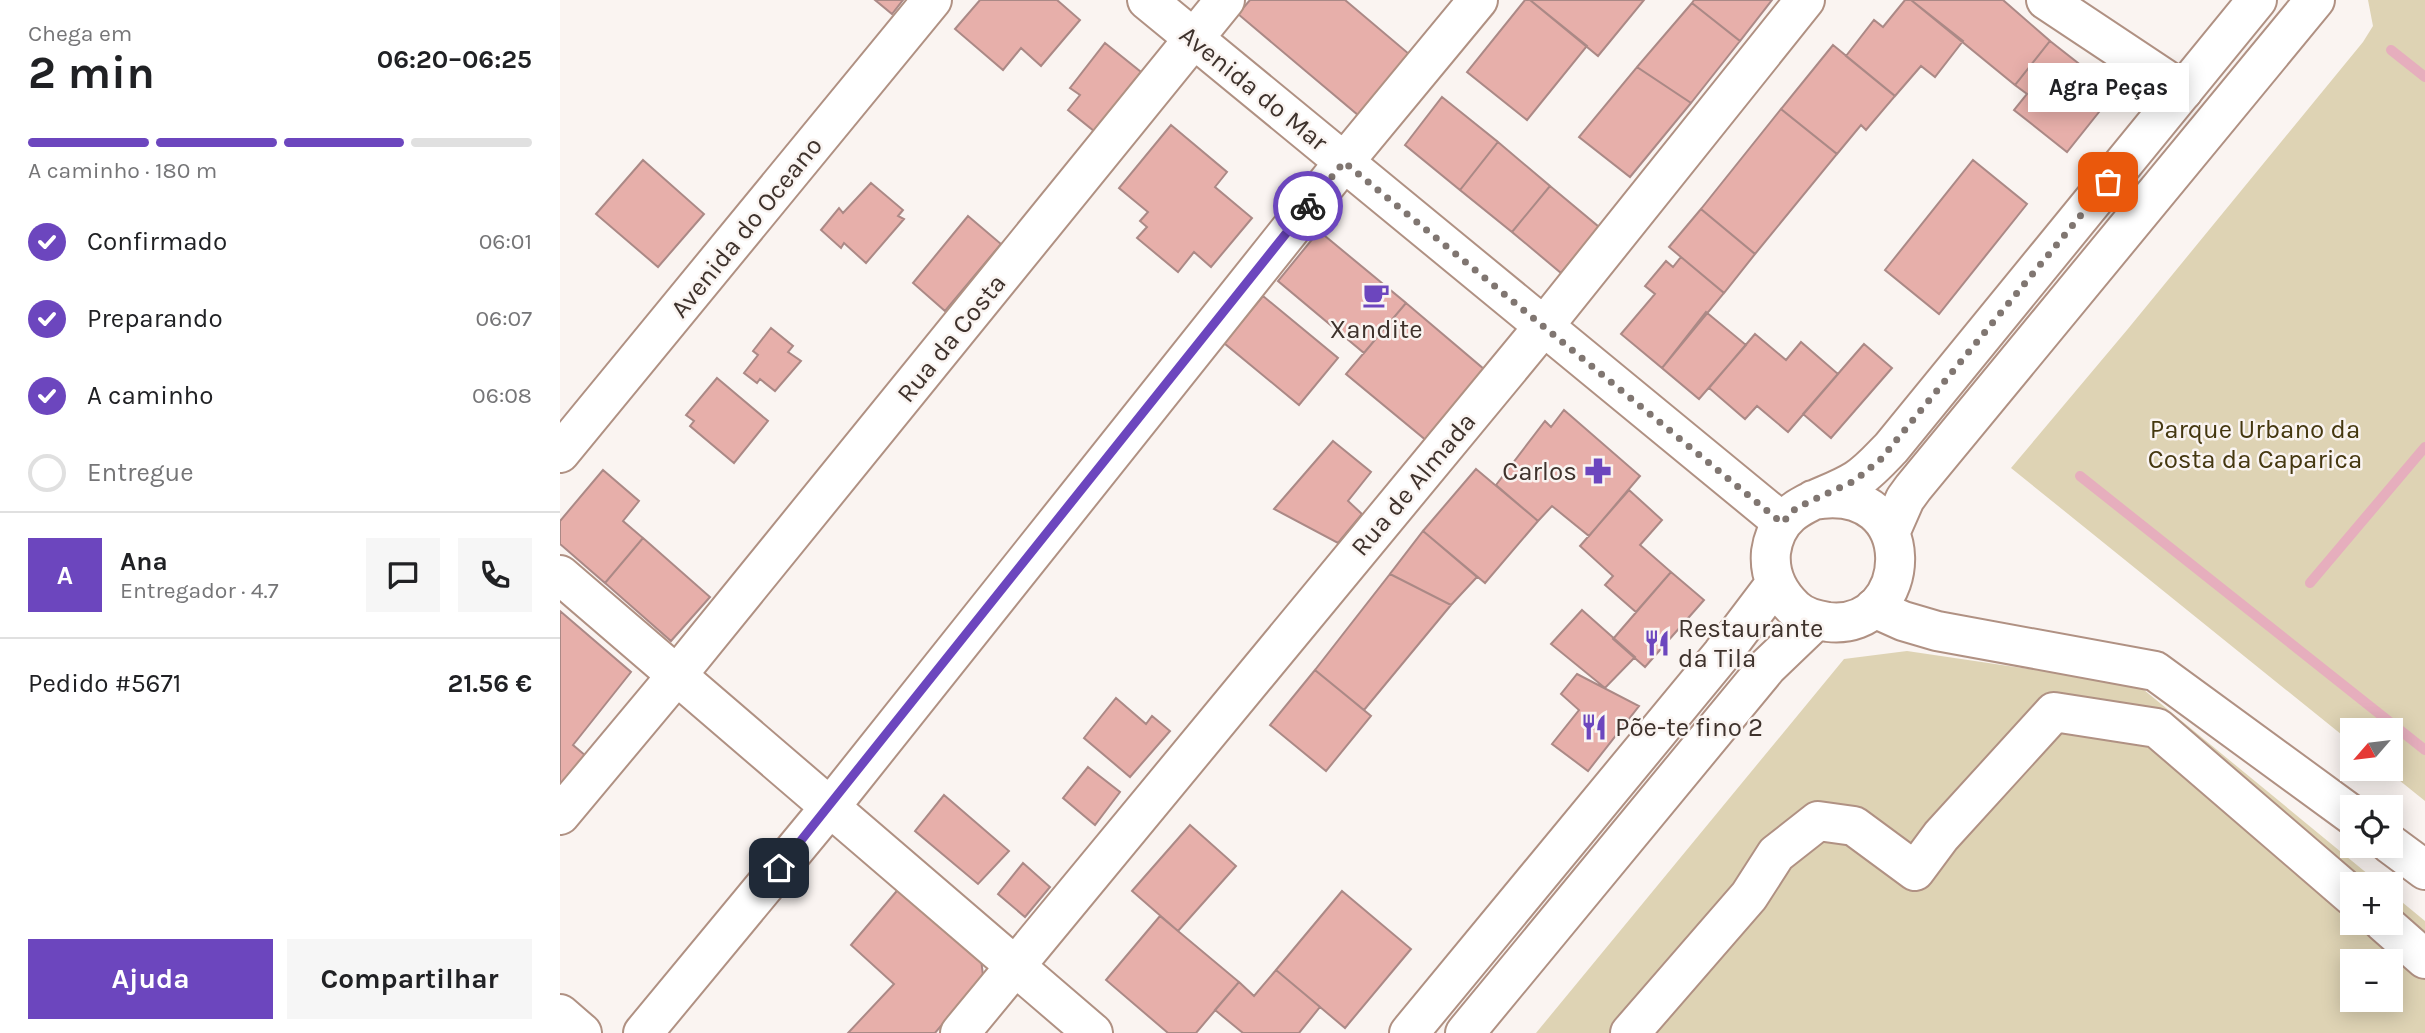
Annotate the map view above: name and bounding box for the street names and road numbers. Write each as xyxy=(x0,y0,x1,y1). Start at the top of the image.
street label: Avenida do Mar xyxy=(1173,19,1334,158)
street label: Avenida do Oceano xyxy=(664,131,829,324)
street label: Rua da Costa xyxy=(890,268,1013,409)
street label: Rua de Almada xyxy=(1344,406,1482,562)

